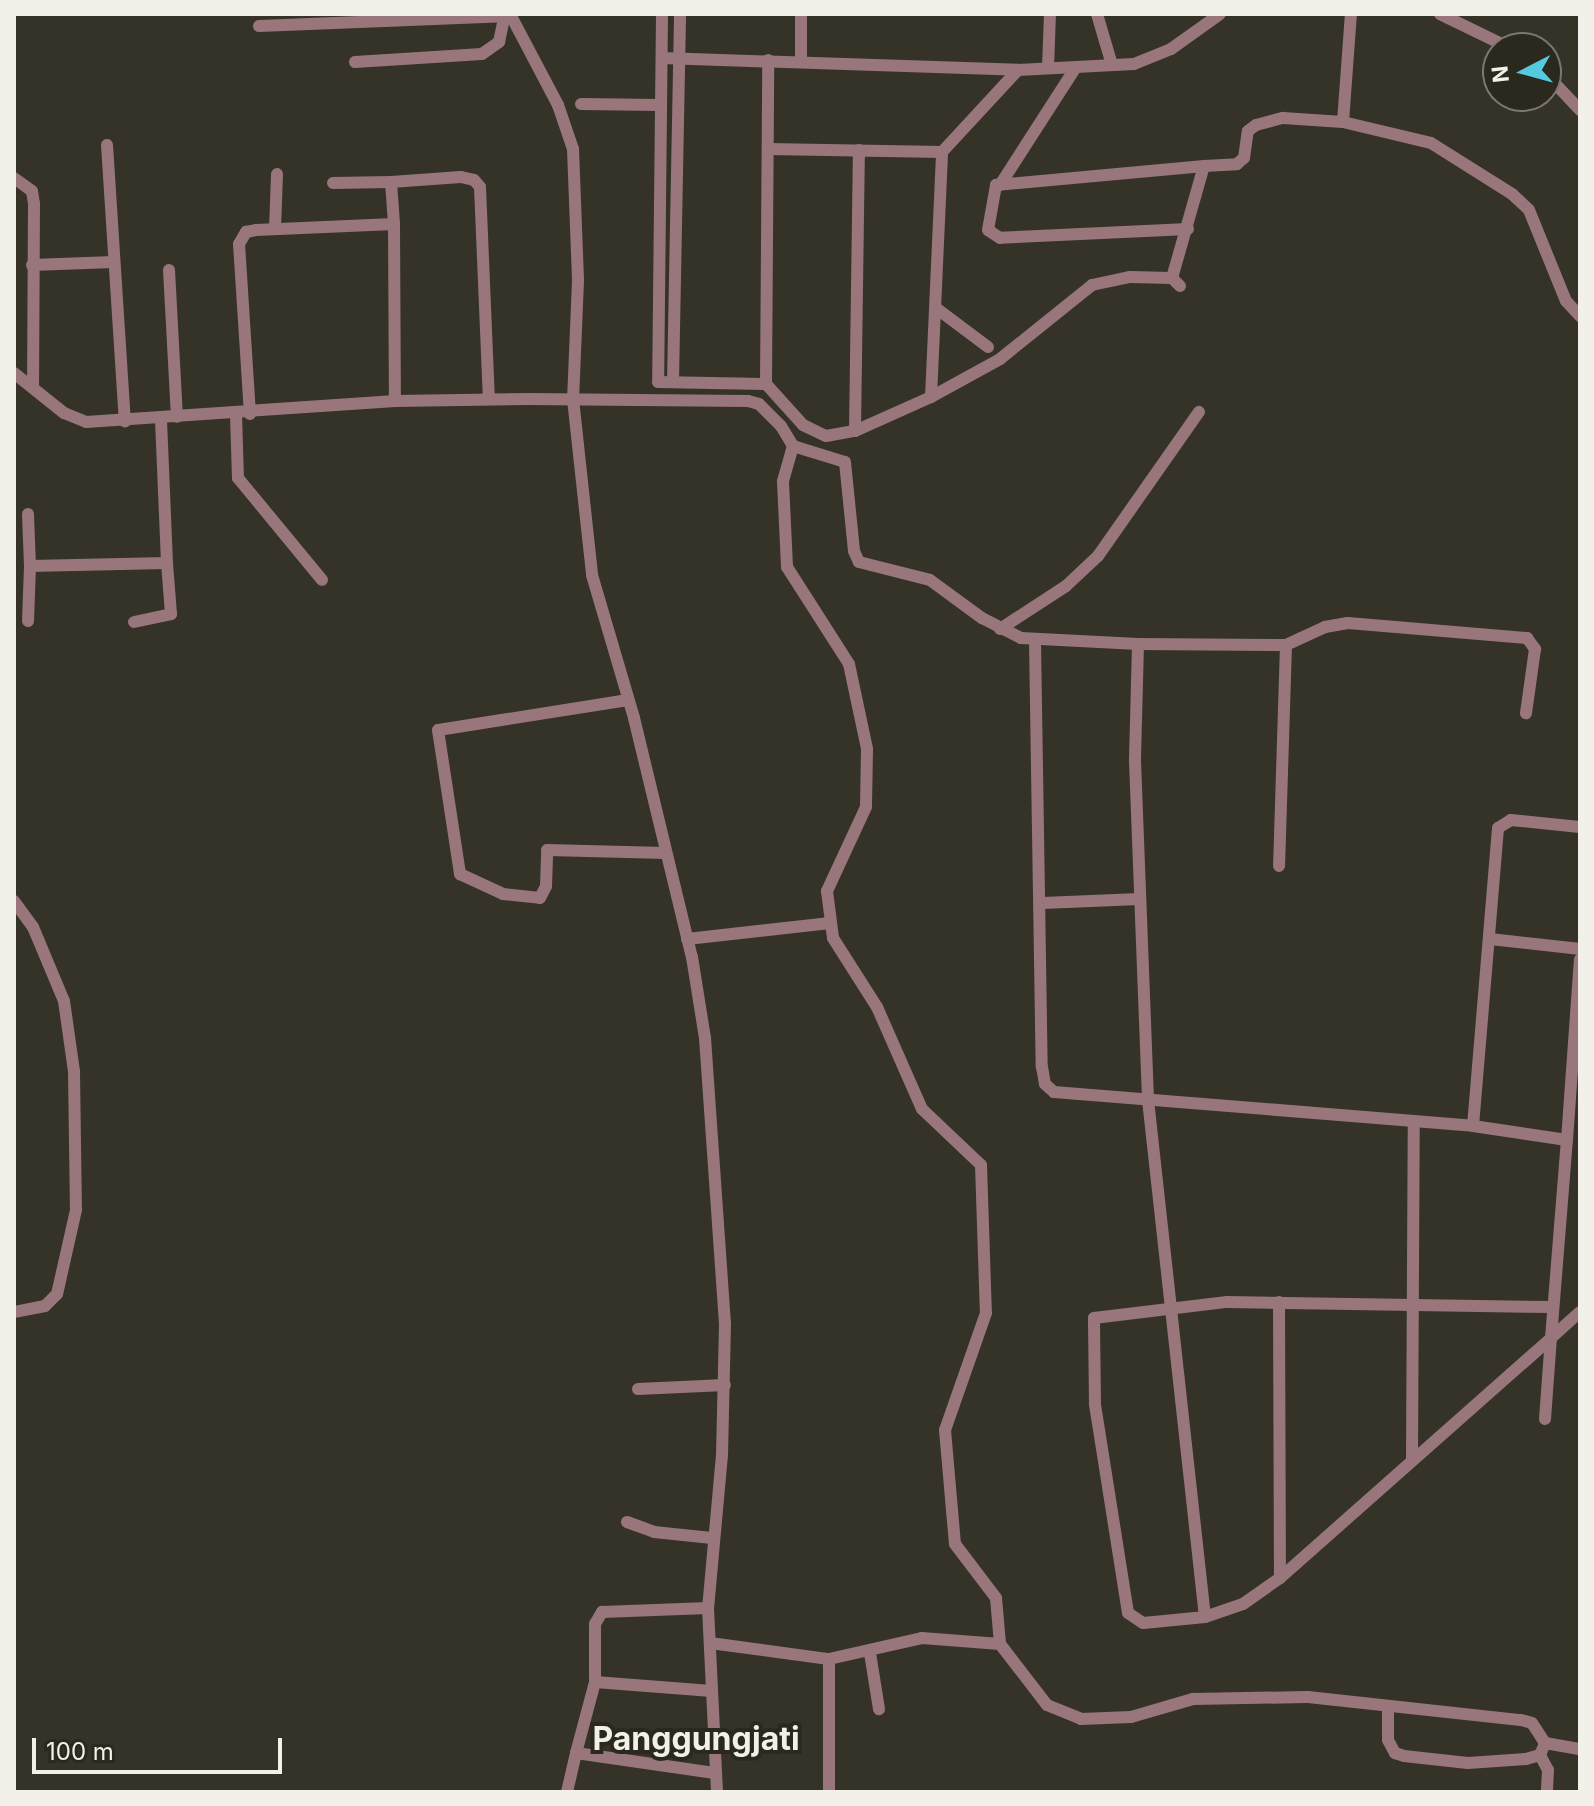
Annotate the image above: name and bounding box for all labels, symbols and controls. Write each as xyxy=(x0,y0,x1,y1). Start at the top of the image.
north arrow xyxy=(1482,32,1562,112)
text: N xyxy=(1486,65,1514,84)
district label: Panggungjati xyxy=(592,1720,800,1758)
scale bar xyxy=(36,1722,286,1772)
text: 100 m xyxy=(46,1737,114,1766)

